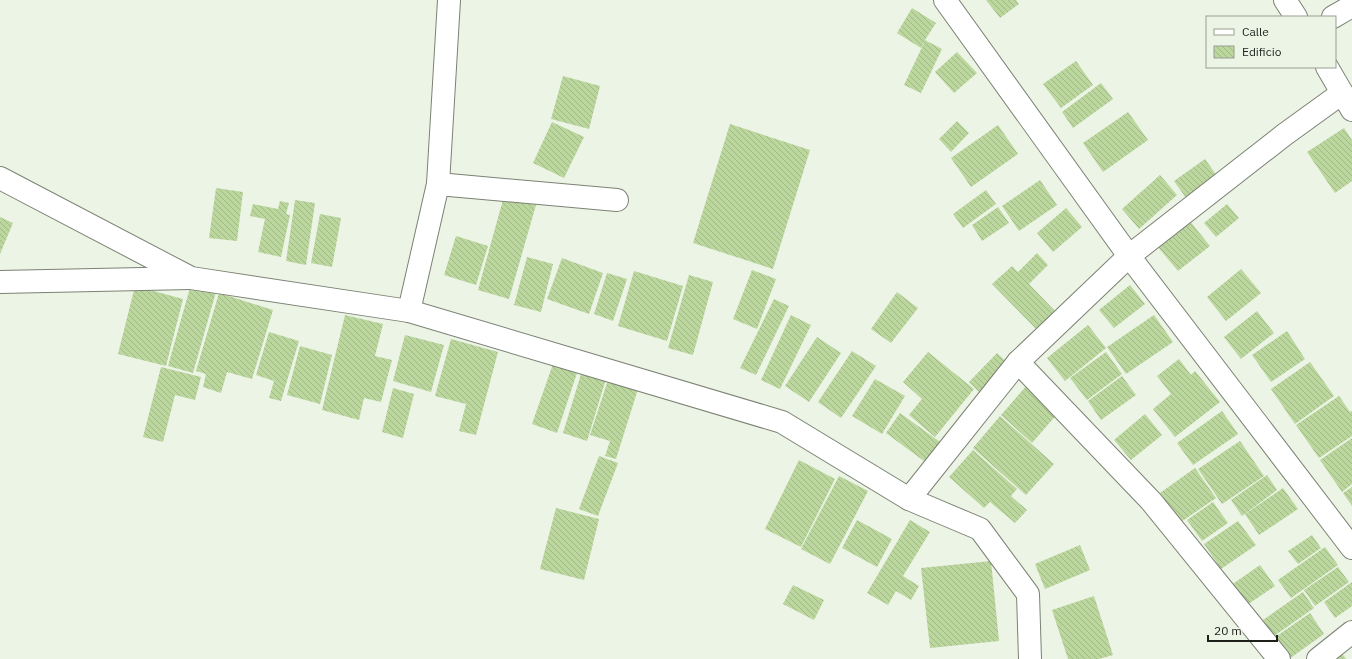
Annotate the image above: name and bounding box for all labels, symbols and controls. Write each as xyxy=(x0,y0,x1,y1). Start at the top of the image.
legend xyxy=(1206,16,1336,68)
text: Calle xyxy=(1242,24,1269,39)
text: Edificio xyxy=(1242,44,1282,59)
scale bar xyxy=(1208,617,1277,643)
text: 20 m xyxy=(1214,623,1242,638)

